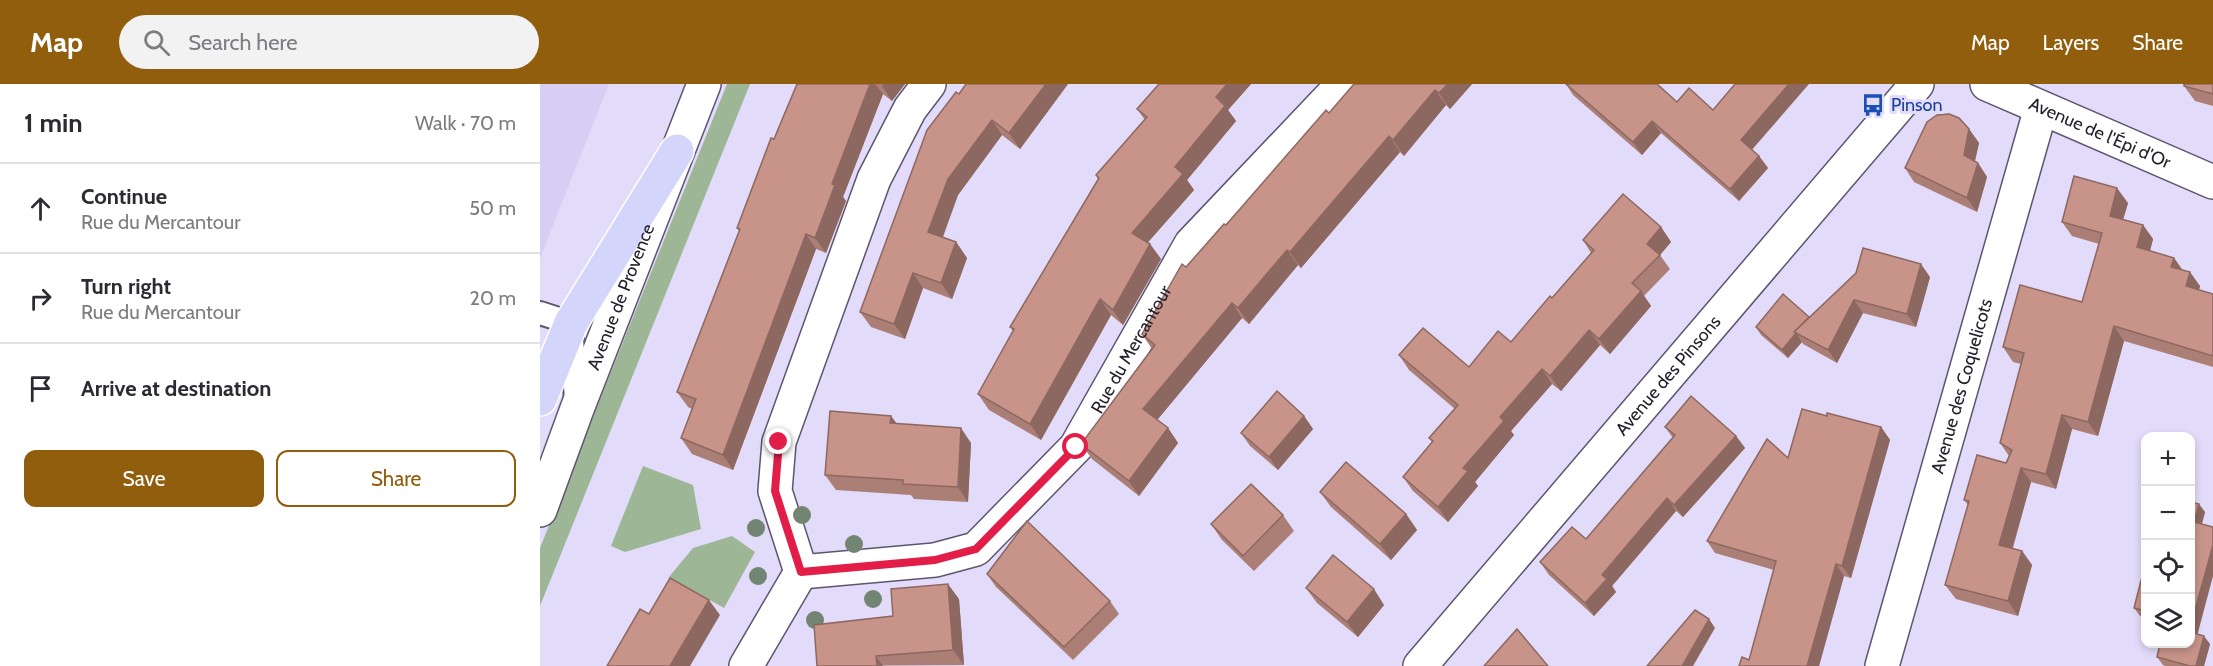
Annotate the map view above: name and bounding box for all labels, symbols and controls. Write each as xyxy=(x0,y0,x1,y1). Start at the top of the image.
search box xyxy=(119,15,539,69)
text: Map xyxy=(30,25,83,59)
icon: search xyxy=(140,26,173,59)
text: Search here xyxy=(188,29,297,56)
text: Map xyxy=(1971,30,2010,55)
text: Layers xyxy=(2043,30,2099,55)
text: Share xyxy=(2132,30,2183,55)
bus stop icon: Pinson xyxy=(1860,92,1886,118)
street label: Avenue de l'Épi d'Or xyxy=(2026,93,2174,173)
place label: Pinson xyxy=(1891,94,1942,116)
text: 1 min xyxy=(24,107,83,139)
text: Walk · 70 m xyxy=(415,111,516,135)
text: Continue xyxy=(81,183,167,210)
icon: ahead xyxy=(24,192,57,225)
text: 50 m xyxy=(469,196,516,220)
text: Rue du Mercantour xyxy=(81,210,241,234)
street label: Avenue de Provence xyxy=(582,221,659,373)
text: Turn right xyxy=(81,273,171,300)
street label: Rue du Mercantour xyxy=(1086,281,1176,417)
icon: right xyxy=(24,282,57,315)
text: 20 m xyxy=(470,286,516,310)
street label: Avenue des Coquelicots xyxy=(1926,296,1997,476)
text: Rue du Mercantour xyxy=(81,300,241,324)
street label: Avenue des Pinsons xyxy=(1611,311,1725,440)
icon: arrive xyxy=(24,372,57,405)
text: Arrive at destination xyxy=(81,375,271,402)
route end xyxy=(765,428,791,454)
map controls xyxy=(2141,432,2195,648)
button: + xyxy=(2141,432,2195,486)
route start xyxy=(1062,433,1088,459)
button: Save xyxy=(24,450,264,507)
button: Share xyxy=(276,450,516,507)
button: − xyxy=(2141,486,2195,540)
button: locate xyxy=(2141,540,2195,594)
button: layers xyxy=(2141,594,2195,648)

